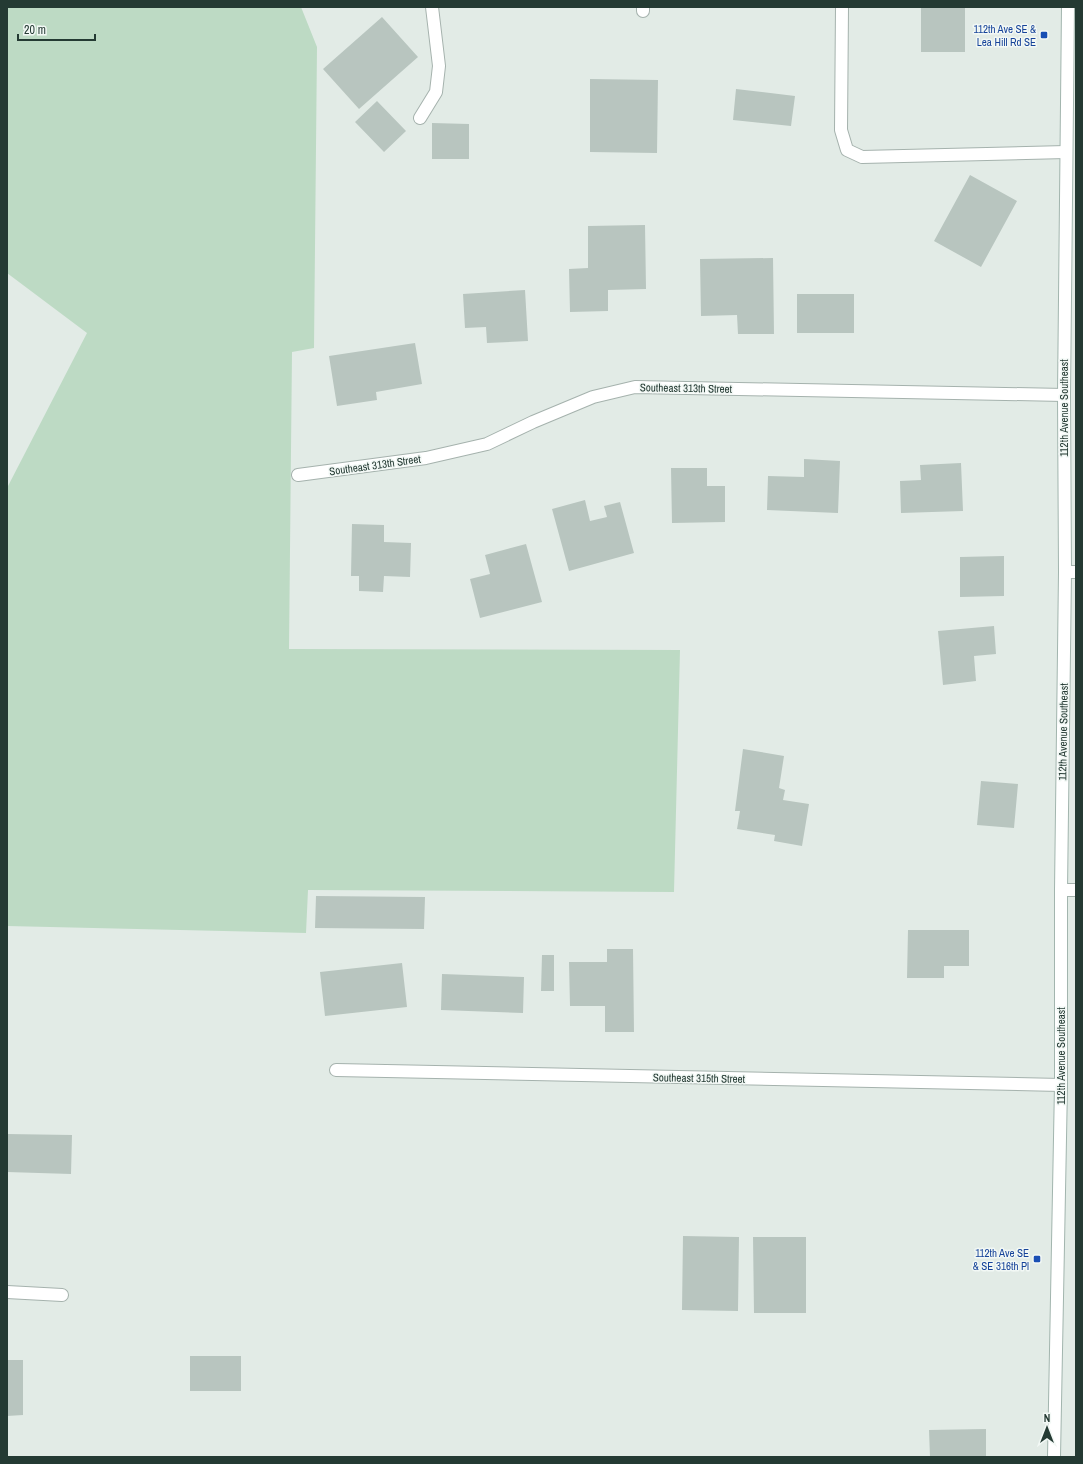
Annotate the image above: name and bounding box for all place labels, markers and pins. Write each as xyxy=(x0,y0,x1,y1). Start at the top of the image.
place label: 112th Ave SE & Lea Hill Rd SE xyxy=(974,22,1036,49)
marker: 112th Ave SE & Lea Hill Rd SE xyxy=(1039,30,1049,40)
place label: 112th Ave SE & SE 316th Pl xyxy=(973,1246,1029,1273)
marker: 112th Ave SE & SE 316th Pl xyxy=(1032,1254,1042,1264)

